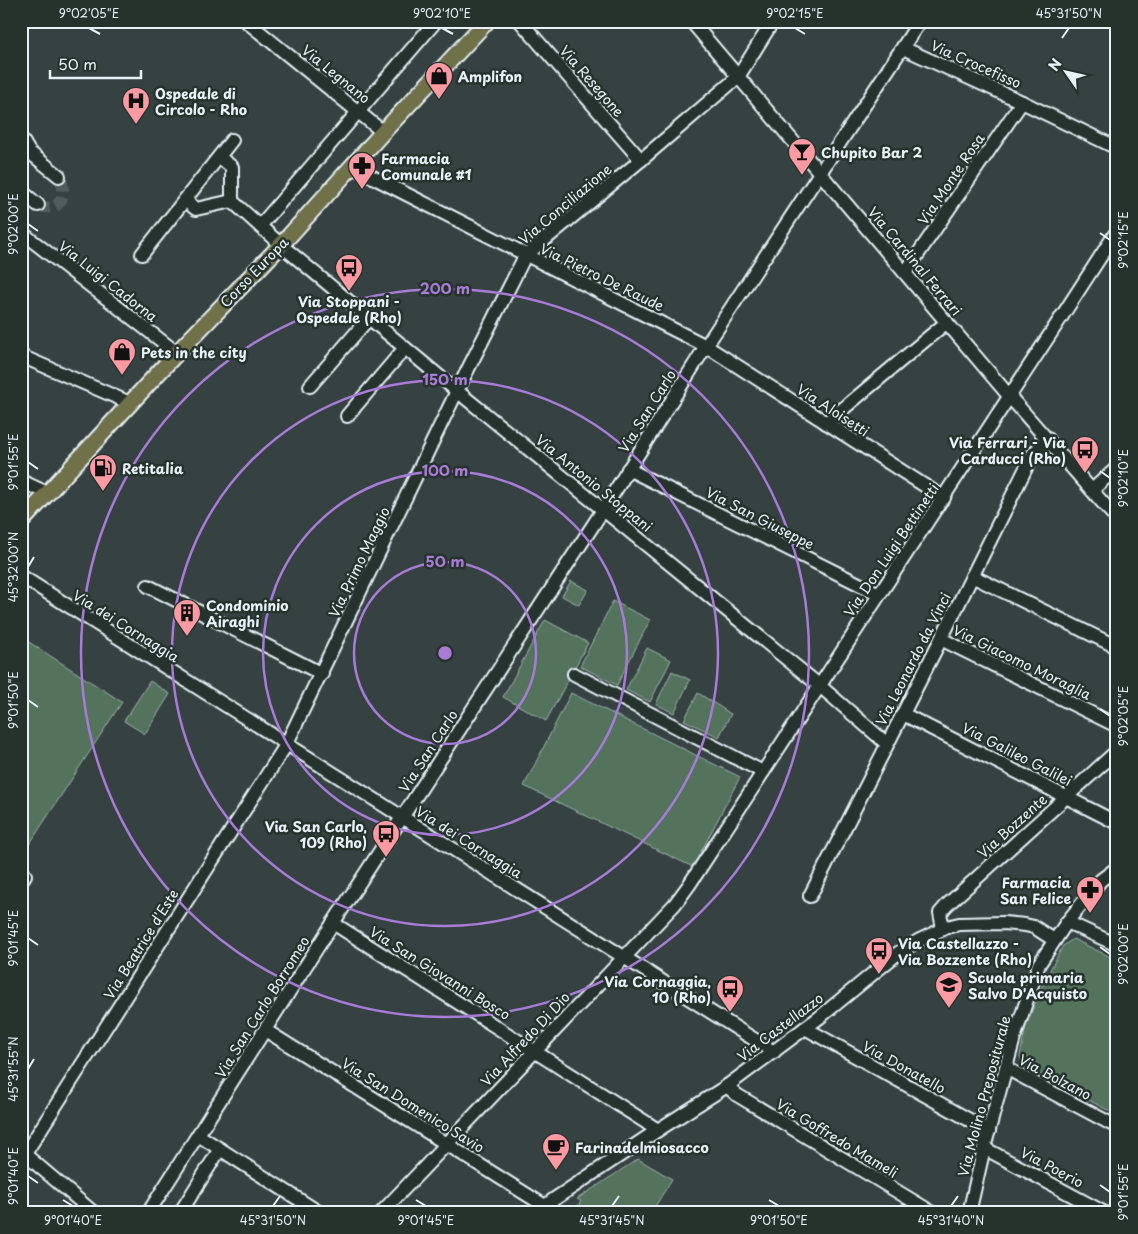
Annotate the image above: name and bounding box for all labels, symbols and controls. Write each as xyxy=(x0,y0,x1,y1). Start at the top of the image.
text: 9°02'05"E xyxy=(59,4,119,22)
text: 9°02'10"E xyxy=(413,4,471,22)
text: 9°02'15"E xyxy=(766,4,824,22)
text: 45°31'50"N xyxy=(1036,4,1102,22)
street label: Via Crocefisso xyxy=(927,35,1025,93)
street label: Via Legnano xyxy=(297,40,375,108)
street label: Via Resegone xyxy=(555,40,629,122)
scale bar xyxy=(50,48,141,80)
north arrow xyxy=(1040,48,1090,98)
text: 50 m xyxy=(58,52,97,75)
text: N xyxy=(1043,54,1067,75)
shop icon: Amplifon xyxy=(424,61,454,100)
place label: Amplifon xyxy=(458,66,522,87)
place label: Ospedale di Circolo - Rho xyxy=(155,83,247,120)
hospital icon: Ospedale di Circolo - Rho xyxy=(121,86,151,125)
street label: Via Monte Rosa xyxy=(913,129,990,229)
bar icon: Chupito Bar 2 xyxy=(787,137,817,176)
place label: Chupito Bar 2 xyxy=(821,142,922,163)
place label: Farmacia Comunale #1 xyxy=(381,148,472,185)
pharmacy icon: Farmacia Comunale #1 xyxy=(347,151,377,190)
street label: Via Conciliazione xyxy=(514,159,616,249)
text: 9°02'00"E xyxy=(4,193,22,255)
street label: Via Cardinal Ferrari xyxy=(863,202,967,320)
text: 9°02'15"E xyxy=(1114,211,1132,269)
street label: Corso Europa xyxy=(215,231,294,312)
street label: Via Luigi Cadorna xyxy=(54,236,163,327)
street label: Via Pietro De Raude xyxy=(536,238,668,316)
bus stop icon: Via Stoppani - Ospedale (Rho) xyxy=(334,253,364,292)
text: 200 m xyxy=(420,276,470,299)
place label: Via Stoppani - Ospedale (Rho) xyxy=(296,291,402,328)
shop icon: Pets in the city xyxy=(107,337,137,376)
place label: Pets in the city xyxy=(141,342,247,363)
street label: Via San Carlo xyxy=(613,365,681,457)
text: 150 m xyxy=(422,367,468,390)
street label: Via Aloisetti xyxy=(793,379,874,441)
street label: Via Antonio Stoppani xyxy=(531,429,657,537)
place label: Via Ferrari - Via Carducci (Rho) xyxy=(949,432,1066,469)
text: 9°01'55"E xyxy=(4,434,22,490)
bus stop icon: Via Ferrari - Via Carducci (Rho) xyxy=(1070,435,1100,474)
text: 9°02'10"E xyxy=(1114,449,1132,507)
fuel station icon: Retitalia xyxy=(88,453,118,492)
place label: Retitalia xyxy=(122,458,184,479)
text: 100 m xyxy=(422,458,468,481)
street label: Via Don Luigi Bettinetti xyxy=(838,479,944,621)
street label: Via San Giuseppe xyxy=(702,482,818,554)
street label: Via Primo Maggio xyxy=(323,503,395,621)
text: 45°32'00"N xyxy=(4,532,22,602)
text: 50 m xyxy=(426,549,464,572)
street label: Via dei Cornaggia xyxy=(69,585,183,667)
street label: Via Leonardo da Vinci xyxy=(870,589,956,729)
place label: Condominio Airaghi xyxy=(206,595,289,632)
building icon: Condominio Airaghi xyxy=(172,598,202,637)
street label: Via Giacomo Moraglia xyxy=(949,619,1095,705)
centre of rings xyxy=(436,644,454,662)
text: 9°01'50"E xyxy=(4,671,22,729)
text: 9°02'05"E xyxy=(1114,686,1132,746)
street label: Via San Carlo xyxy=(393,705,463,796)
street label: Via Galileo Galilei xyxy=(958,717,1076,791)
street label: Via Bozzente xyxy=(972,789,1052,863)
street label: Via dei Cornaggia xyxy=(412,801,526,883)
place label: Via San Carlo, 109 (Rho) xyxy=(265,816,367,853)
bus stop icon: Via San Carlo, 109 (Rho) xyxy=(371,819,401,858)
place label: Farmacia San Felice xyxy=(1000,872,1071,909)
pharmacy icon: Farmacia San Felice xyxy=(1075,875,1105,914)
street label: Via Beatrice d'Este xyxy=(98,885,184,1003)
text: 9°01'45"E xyxy=(4,910,22,966)
street label: Via San Giovanni Bosco xyxy=(366,921,515,1025)
text: 9°02'00"E xyxy=(1114,923,1132,985)
street label: Via San Carlo Borromeo xyxy=(210,932,314,1082)
place label: Via Castellazzo - Via Bozzente (Rho) xyxy=(898,933,1032,970)
bus stop icon: Via Castellazzo - Via Bozzente (Rho) xyxy=(864,936,894,975)
place label: Scuola primaria Salvo D'Acquisto xyxy=(968,967,1087,1004)
school or university icon: Scuola primaria Salvo D'Acquisto xyxy=(934,970,964,1009)
place label: Via Cornaggia, 10 (Rho) xyxy=(604,971,711,1008)
bus stop icon: Via Cornaggia, 10 (Rho) xyxy=(715,974,745,1013)
street label: Via Alfredo Di Dio xyxy=(475,987,575,1091)
street label: Via Castellazzo xyxy=(733,988,828,1066)
street label: Via Molino Prepositurale xyxy=(952,1013,1016,1179)
street label: Via Donatello xyxy=(859,1035,950,1099)
text: 45°31'55"N xyxy=(4,1036,22,1102)
street label: Via Bolzano xyxy=(1015,1049,1095,1105)
street label: Via San Domenico Savio xyxy=(338,1052,489,1158)
street label: Via Goffredo Mameli xyxy=(772,1093,902,1183)
cafe icon: Farinadelmiosacco xyxy=(541,1132,571,1171)
place label: Farinadelmiosacco xyxy=(575,1137,709,1158)
street label: Via Poerio xyxy=(1017,1142,1088,1193)
text: 9°01'40"E xyxy=(4,1147,22,1205)
text: 9°01'55"E xyxy=(1114,1164,1132,1220)
text: 9°01'40"E xyxy=(44,1211,102,1229)
text: 45°31'50"N xyxy=(240,1211,306,1229)
text: 9°01'45"E xyxy=(398,1211,454,1229)
text: 45°31'45"N xyxy=(579,1211,645,1229)
text: 9°01'50"E xyxy=(750,1211,808,1229)
text: 45°31'40"N xyxy=(918,1211,984,1229)

